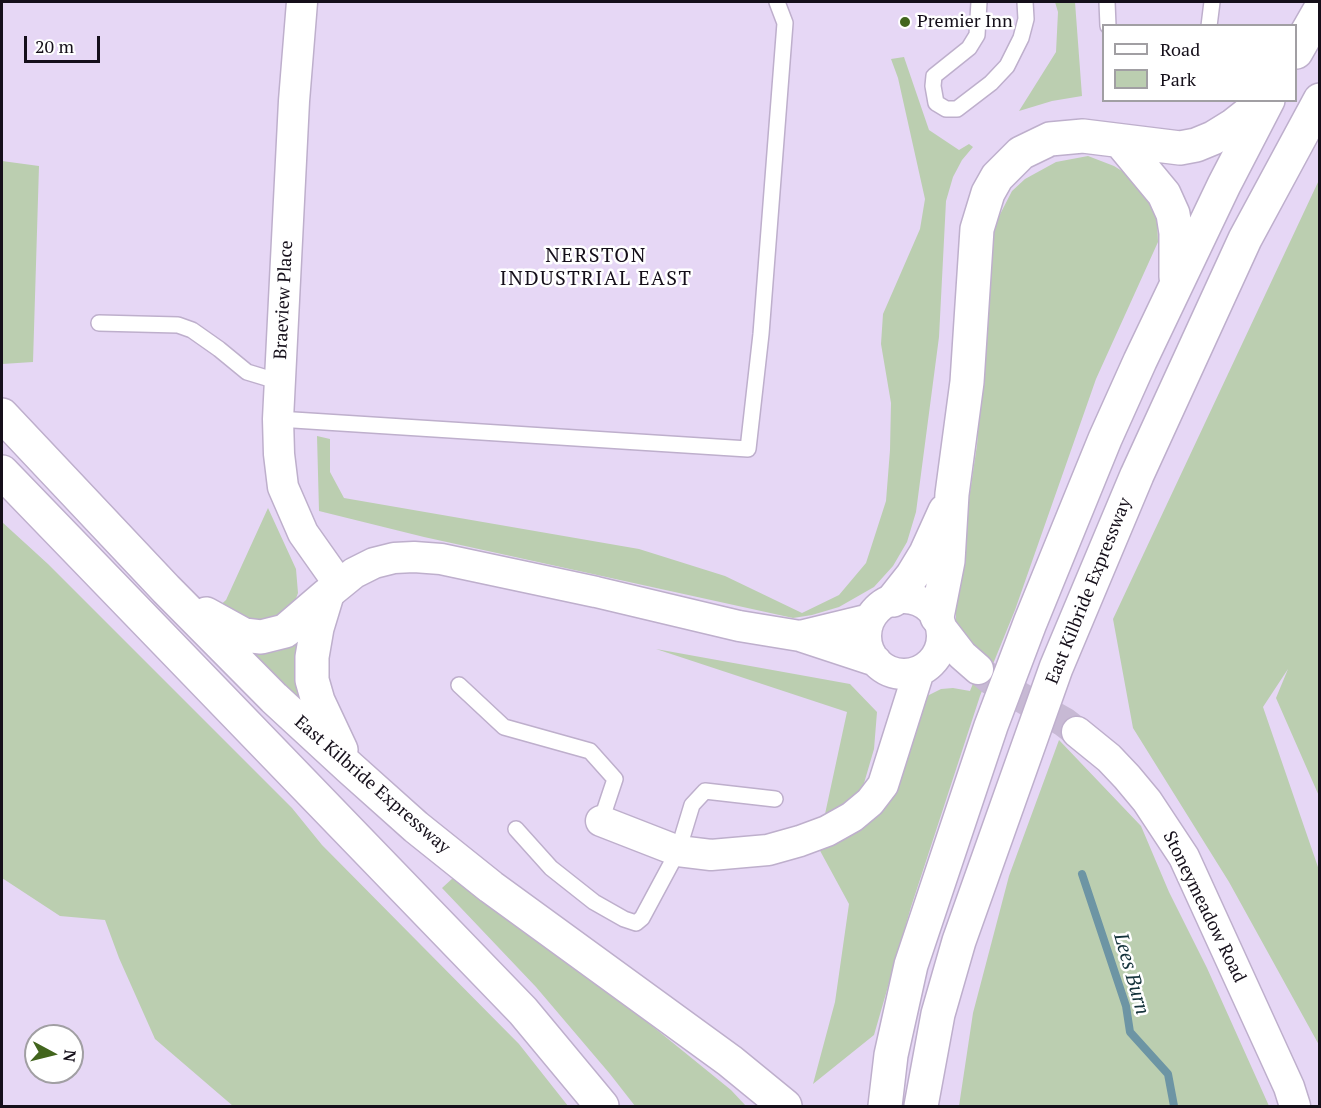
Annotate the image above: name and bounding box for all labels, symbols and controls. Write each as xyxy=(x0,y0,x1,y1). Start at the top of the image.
place label: Premier Inn xyxy=(917,11,1013,33)
marker: Premier Inn xyxy=(898,15,912,29)
scale bar xyxy=(27,24,104,62)
legend xyxy=(1102,24,1297,102)
text: 20 m xyxy=(35,34,74,58)
text: Road xyxy=(1160,37,1200,61)
text: Park xyxy=(1160,67,1196,91)
street label: Braeview Place xyxy=(270,240,298,360)
district label: NERSTON INDUSTRIAL EAST xyxy=(500,244,692,291)
street label: East Kilbride Expressway xyxy=(1042,495,1136,687)
street label: East Kilbride Expressway xyxy=(290,711,454,859)
street label: Stoneymeadow Road xyxy=(1158,828,1250,986)
water label: Lees Burn xyxy=(1108,930,1154,1018)
north arrow xyxy=(24,1024,84,1084)
text: N xyxy=(58,1049,82,1063)

